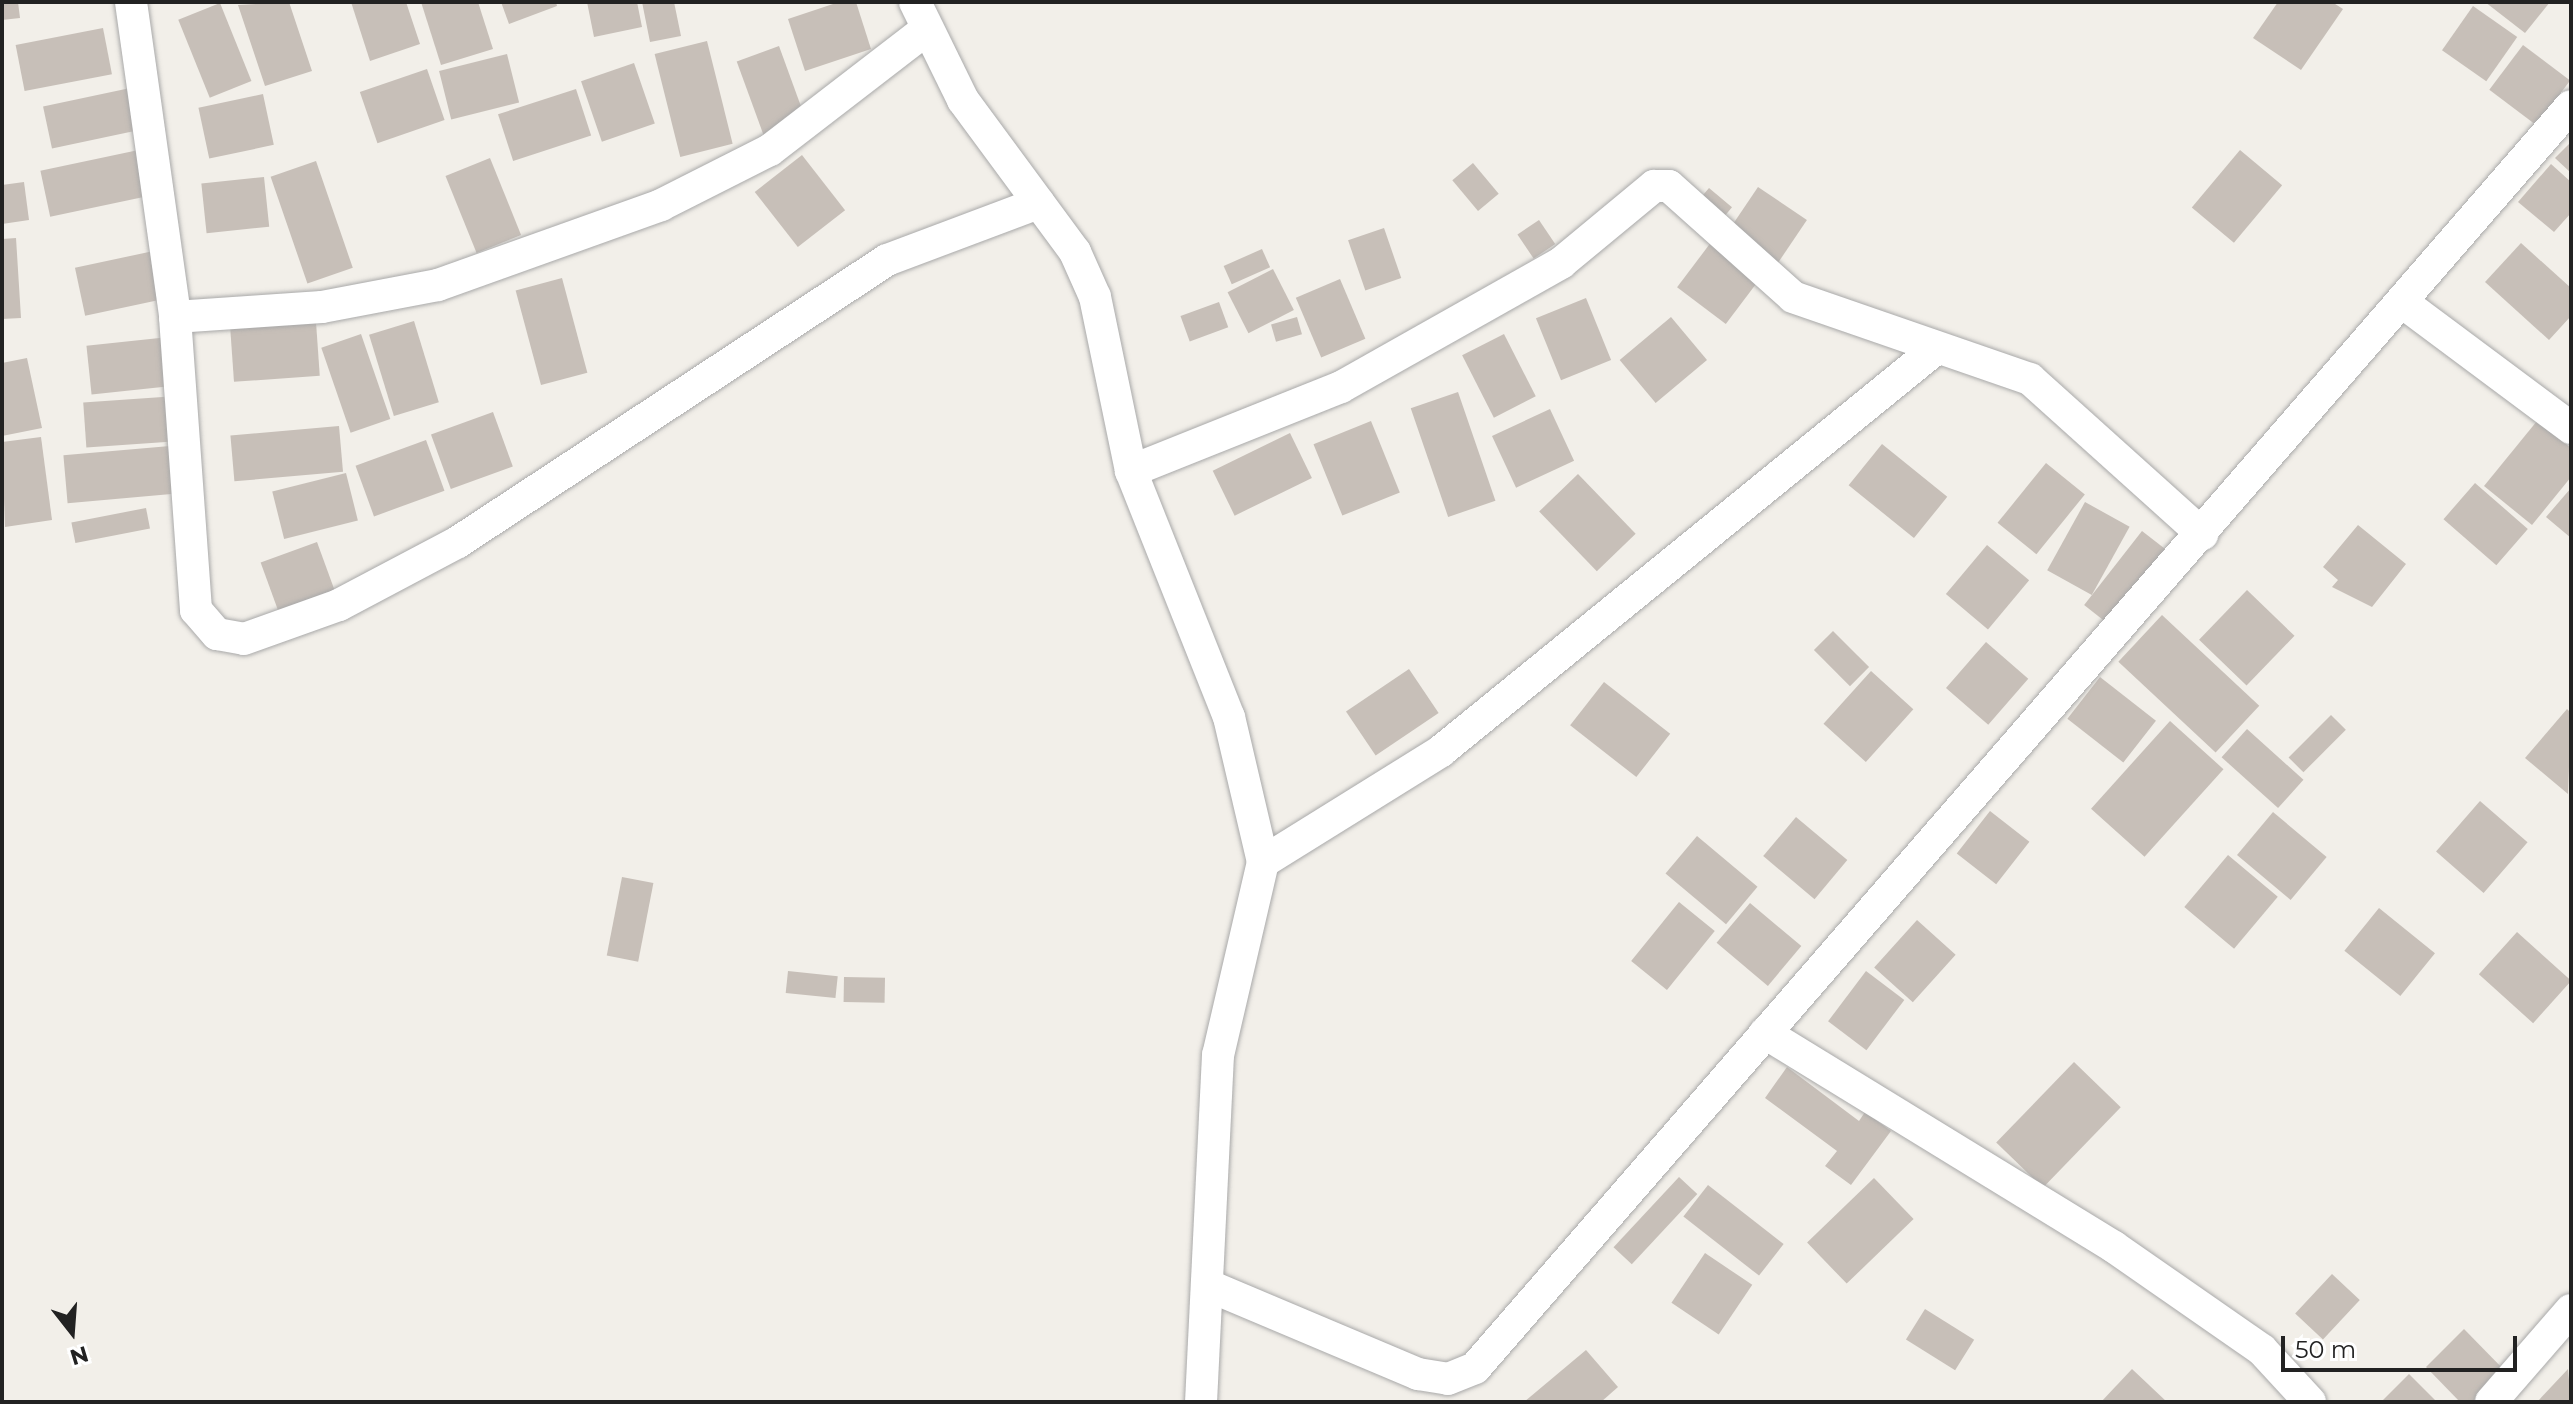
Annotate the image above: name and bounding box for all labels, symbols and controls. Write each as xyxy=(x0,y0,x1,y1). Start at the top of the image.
north arrow xyxy=(32,1292,112,1372)
scale bar xyxy=(2285,1320,2521,1370)
text: 50 m xyxy=(2295,1335,2356,1364)
text: N xyxy=(67,1340,92,1371)

